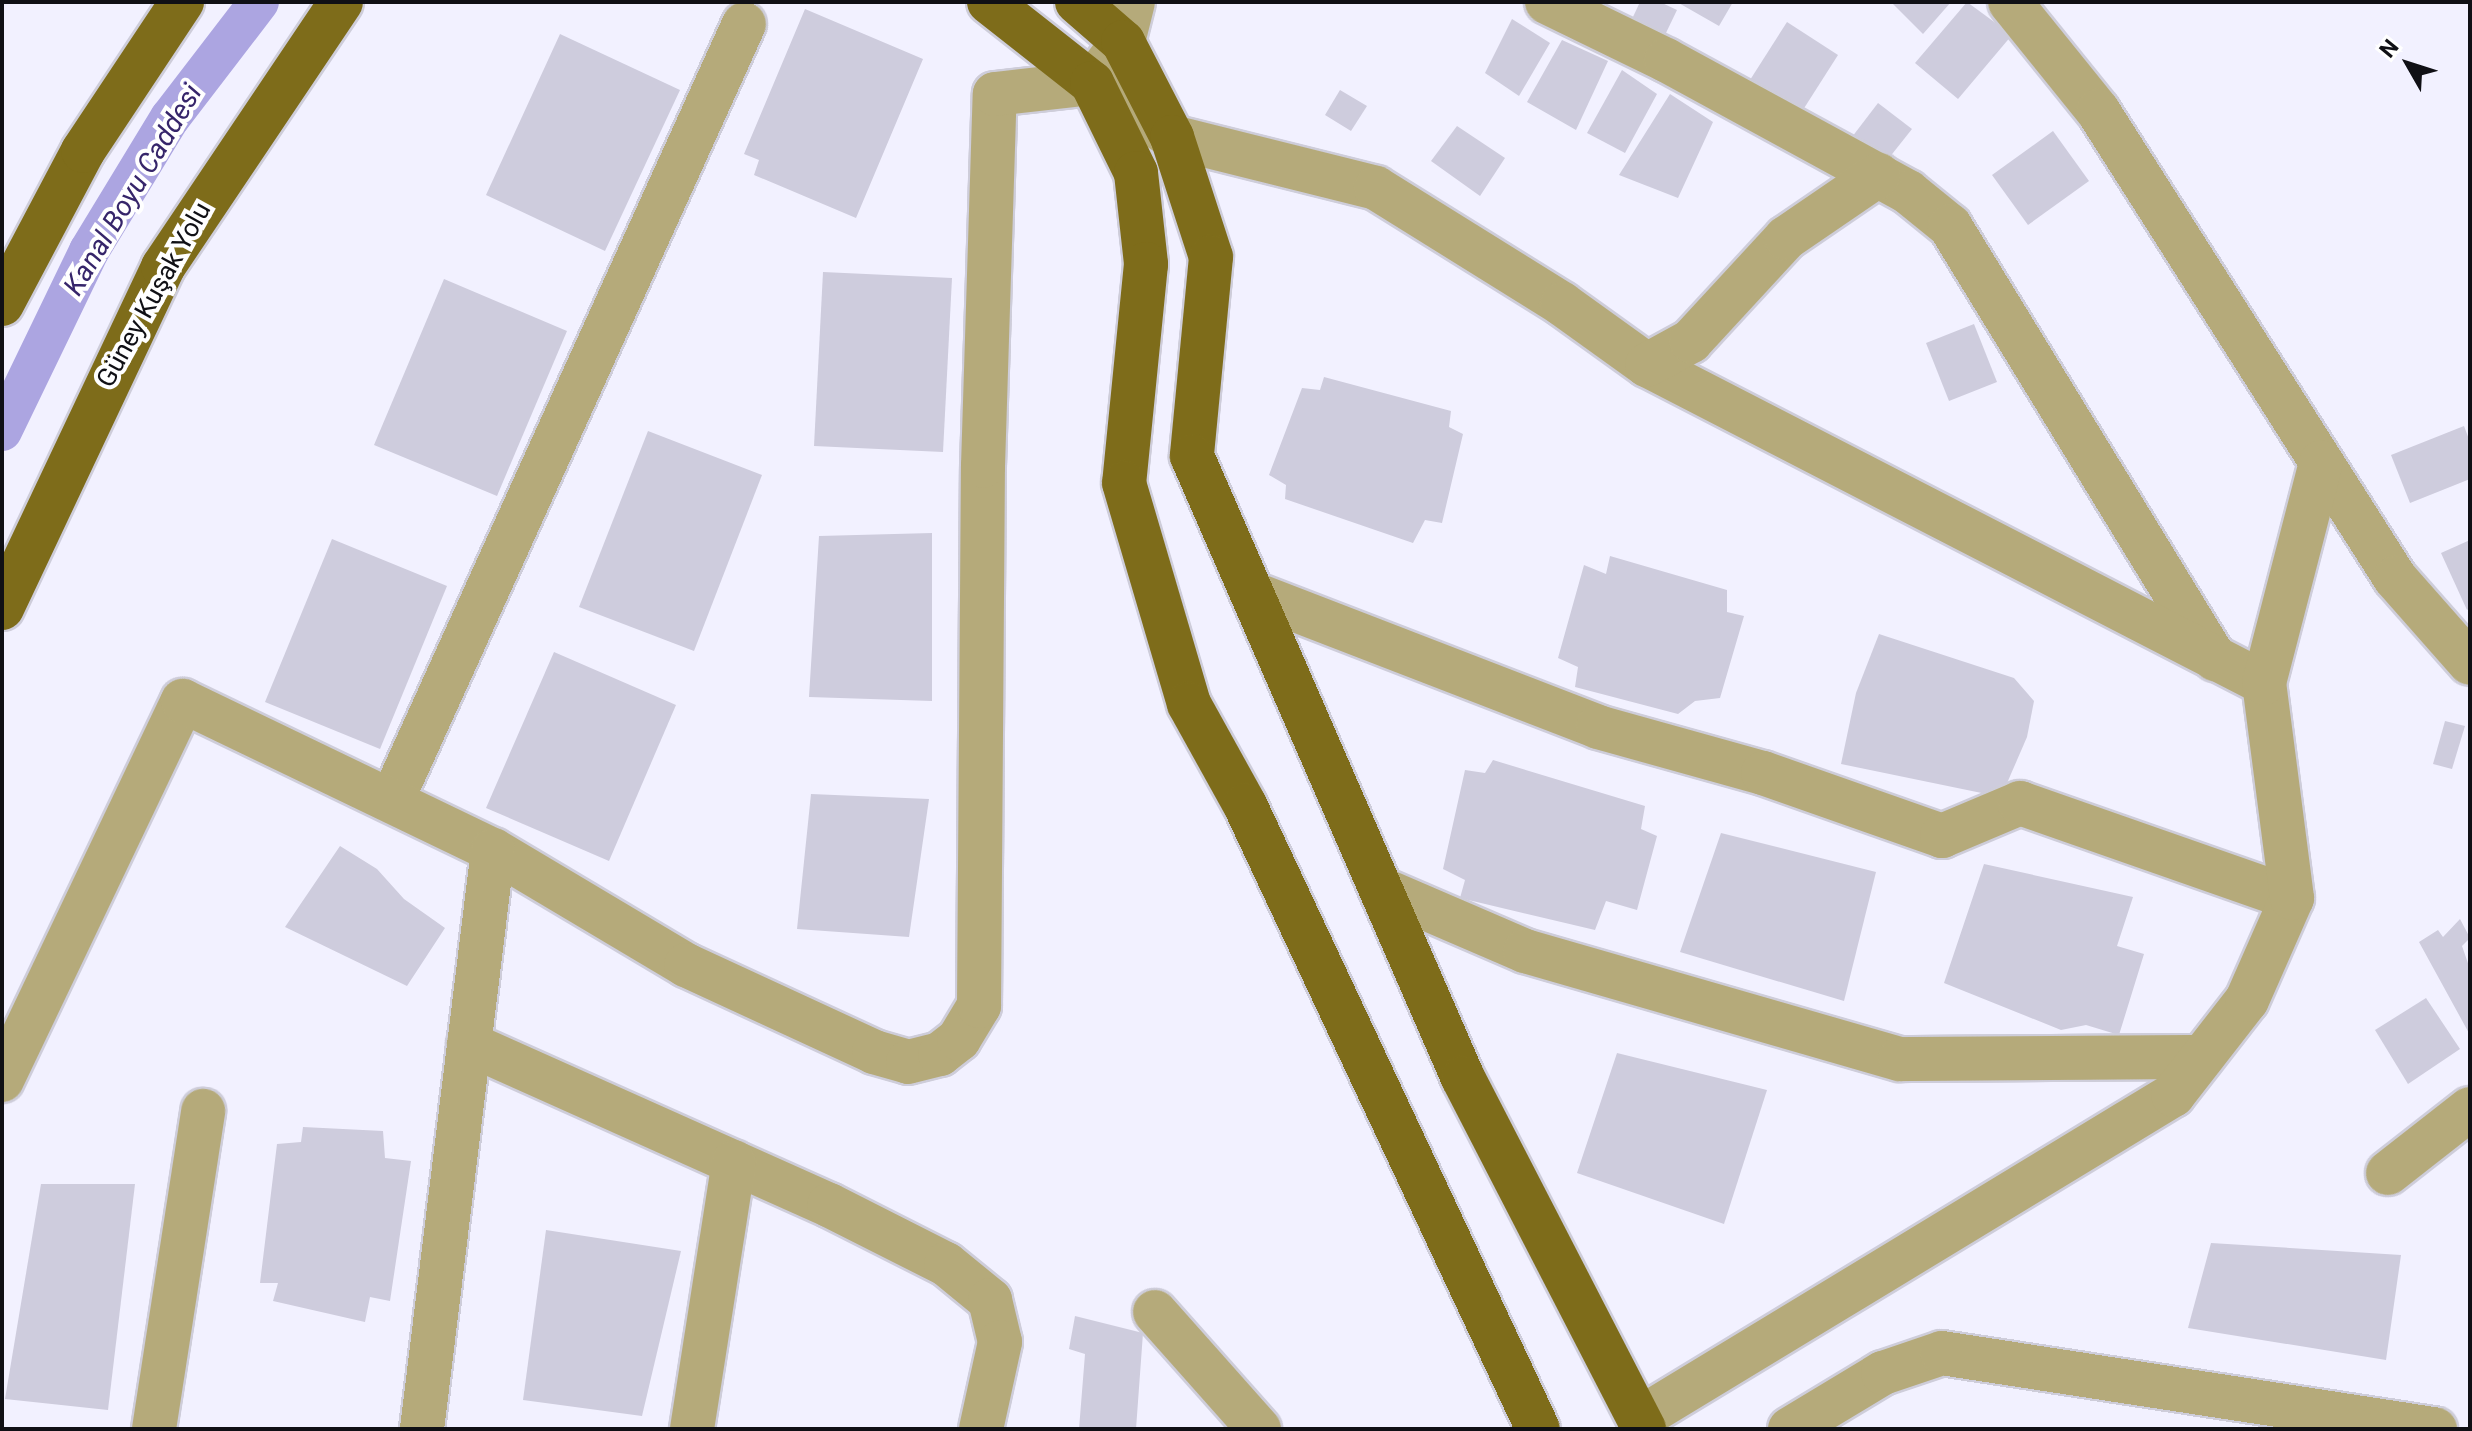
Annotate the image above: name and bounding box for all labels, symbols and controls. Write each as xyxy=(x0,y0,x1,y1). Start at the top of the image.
north arrow xyxy=(2368,24,2448,104)
text: N xyxy=(2374,35,2404,62)
water label: Kanal Boyu Caddesi xyxy=(57,78,209,302)
street label: Güney Kuşak Yolu xyxy=(90,197,218,393)

